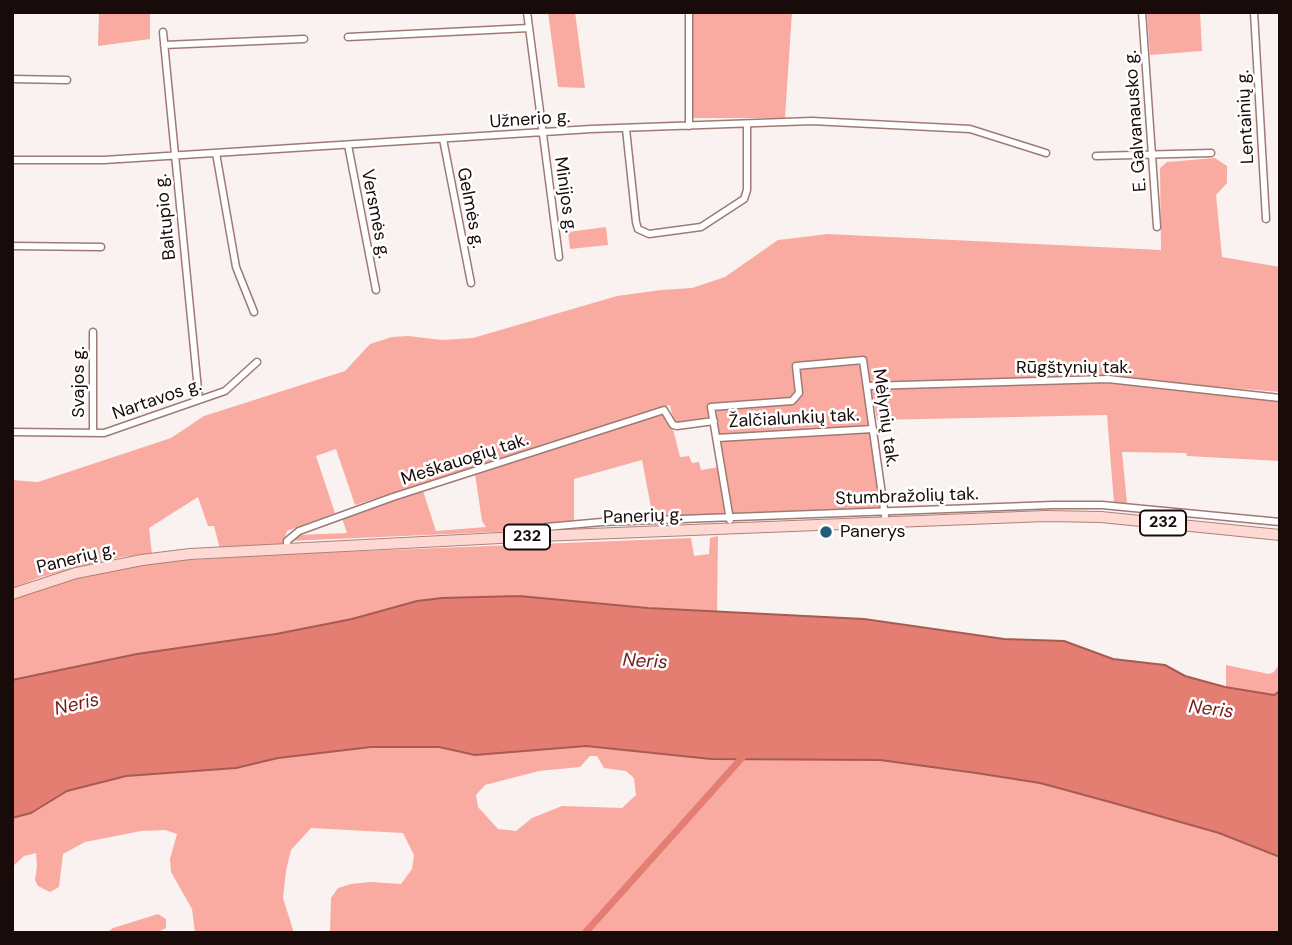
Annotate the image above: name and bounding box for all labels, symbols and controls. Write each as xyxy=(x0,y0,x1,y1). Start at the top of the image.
street label: E. Galvanausko g. xyxy=(1120,50,1152,192)
street label: Lentainių g. xyxy=(1233,69,1259,165)
street label: Užnerio g. xyxy=(489,106,571,134)
street label: Minijos g. xyxy=(549,156,581,234)
street label: Gelmės g. xyxy=(452,166,488,250)
street label: Versmės g. xyxy=(356,168,394,260)
street label: Baltupio g. xyxy=(151,173,181,261)
street label: Svajos g. xyxy=(68,346,90,418)
street label: Rūgštynių tak. xyxy=(1016,357,1132,379)
street label: Mėlynių tak. xyxy=(867,368,903,468)
street label: Nartavos g. xyxy=(110,375,204,425)
street label: Žalčialunkių tak. xyxy=(728,405,860,433)
street label: Meškauogių tak. xyxy=(399,429,531,491)
street label: Stumbražolių tak. xyxy=(835,484,979,510)
street label: Panerių g. xyxy=(603,505,683,529)
road number: 232 xyxy=(1140,510,1186,536)
place label: Panerys xyxy=(840,521,906,543)
road number: 232 xyxy=(504,524,550,550)
marker: Panerys xyxy=(818,524,834,540)
street label: Panerių g. xyxy=(35,539,117,579)
water label: Neris xyxy=(622,649,668,675)
water label: Neris xyxy=(52,689,102,721)
water label: Neris xyxy=(1187,696,1235,724)

